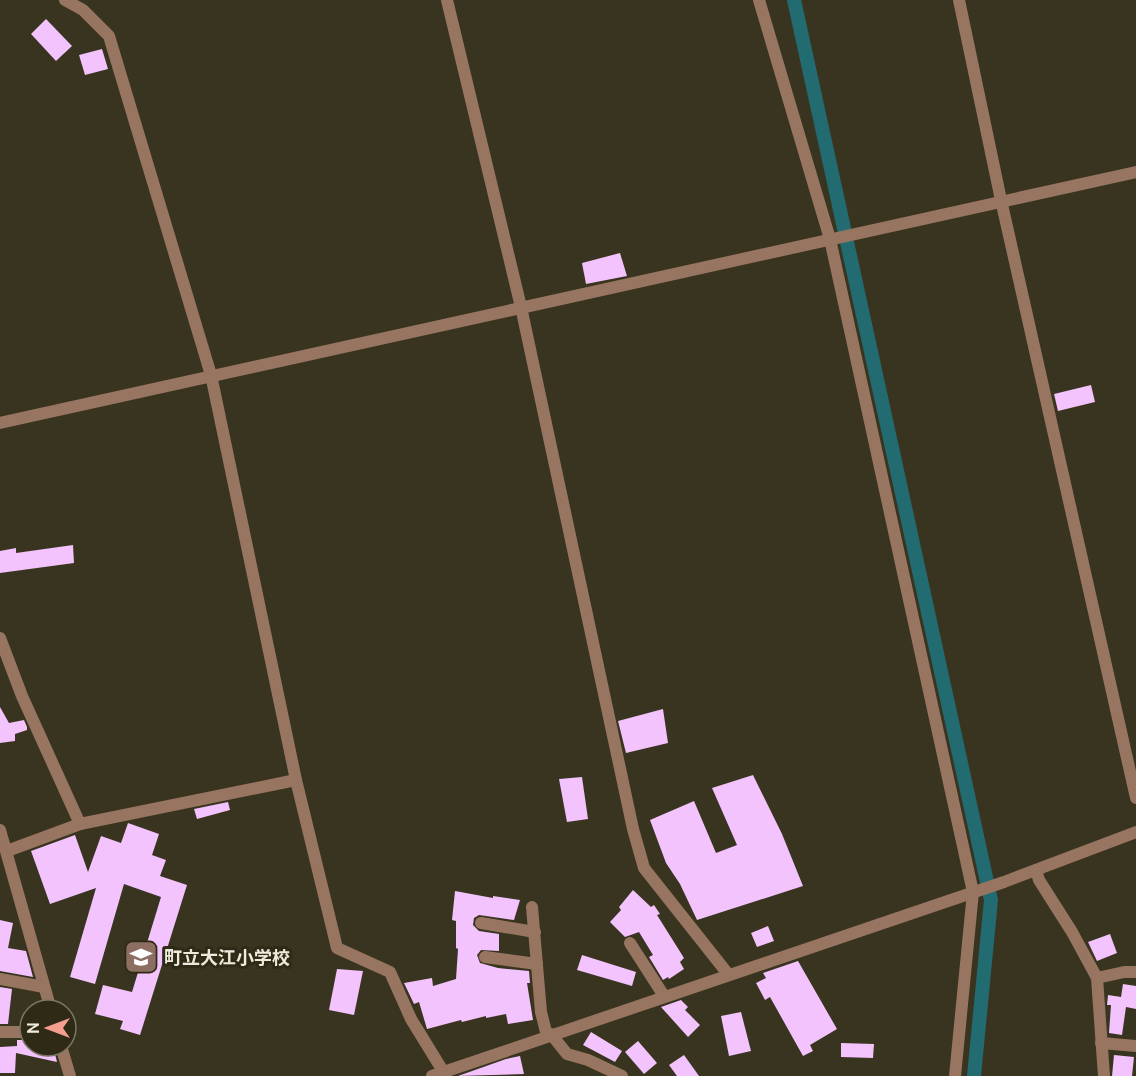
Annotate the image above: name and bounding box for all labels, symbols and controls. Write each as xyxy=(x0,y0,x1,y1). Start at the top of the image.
school or university icon: 町立大江小学校 xyxy=(123,939,159,975)
place label: 町立大江小学校 xyxy=(164,947,290,967)
north arrow xyxy=(18,998,78,1058)
text: N xyxy=(24,1022,42,1034)

